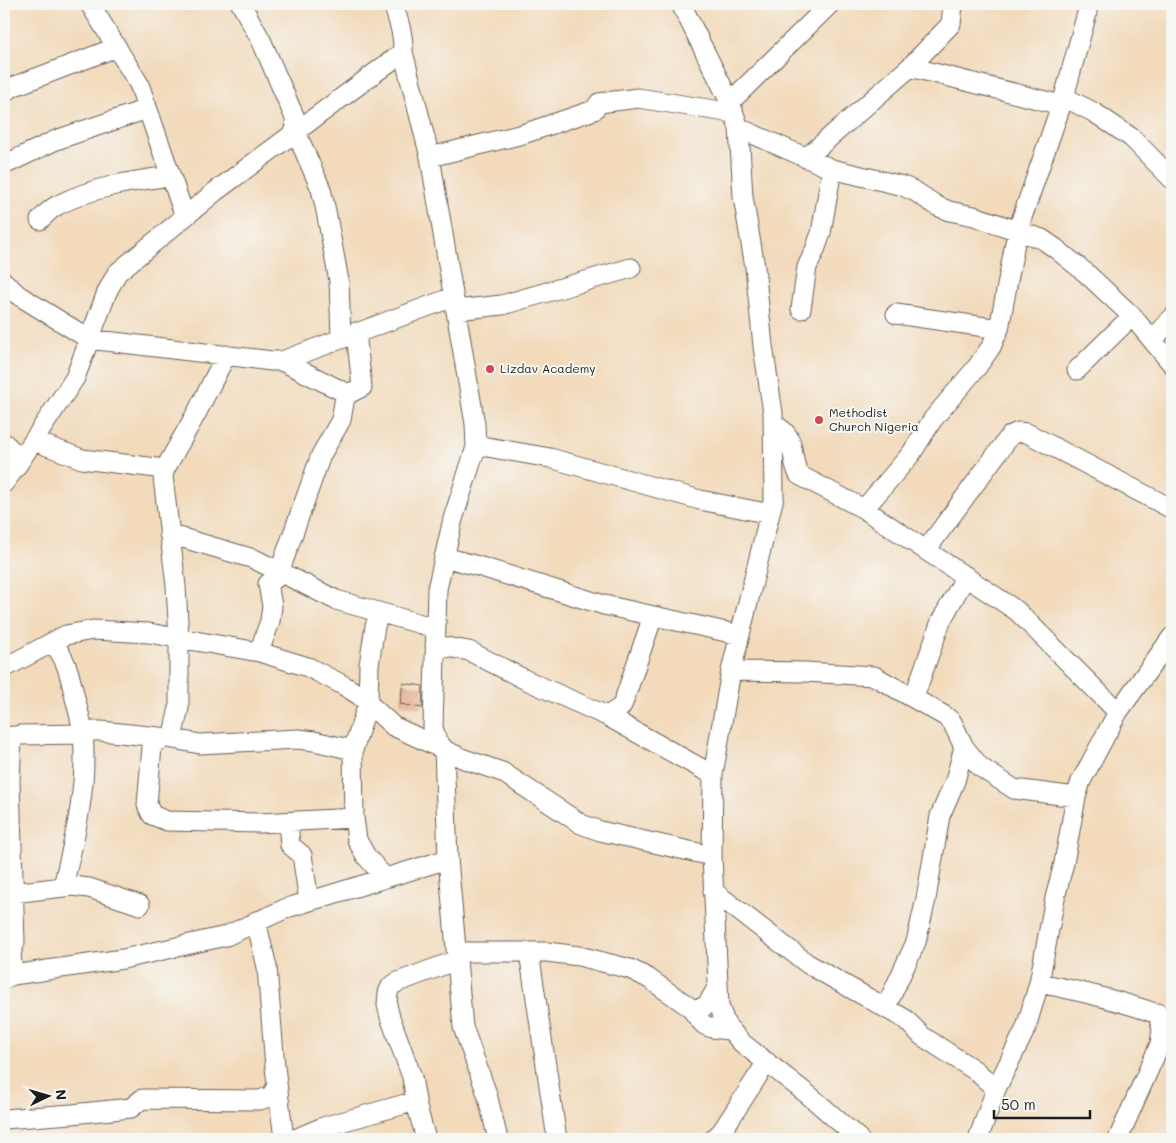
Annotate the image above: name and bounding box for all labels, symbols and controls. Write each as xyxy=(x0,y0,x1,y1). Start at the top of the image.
place label: Lizdav Academy xyxy=(500,360,596,376)
marker: Lizdav Academy xyxy=(484,363,496,375)
place label: Methodist Church Nigeria xyxy=(829,404,919,434)
marker: Methodist Church Nigeria xyxy=(813,414,825,426)
north arrow xyxy=(22,1070,72,1120)
scale bar xyxy=(994,1088,1090,1120)
text: N xyxy=(52,1089,71,1101)
text: 50 m xyxy=(1001,1094,1036,1114)

